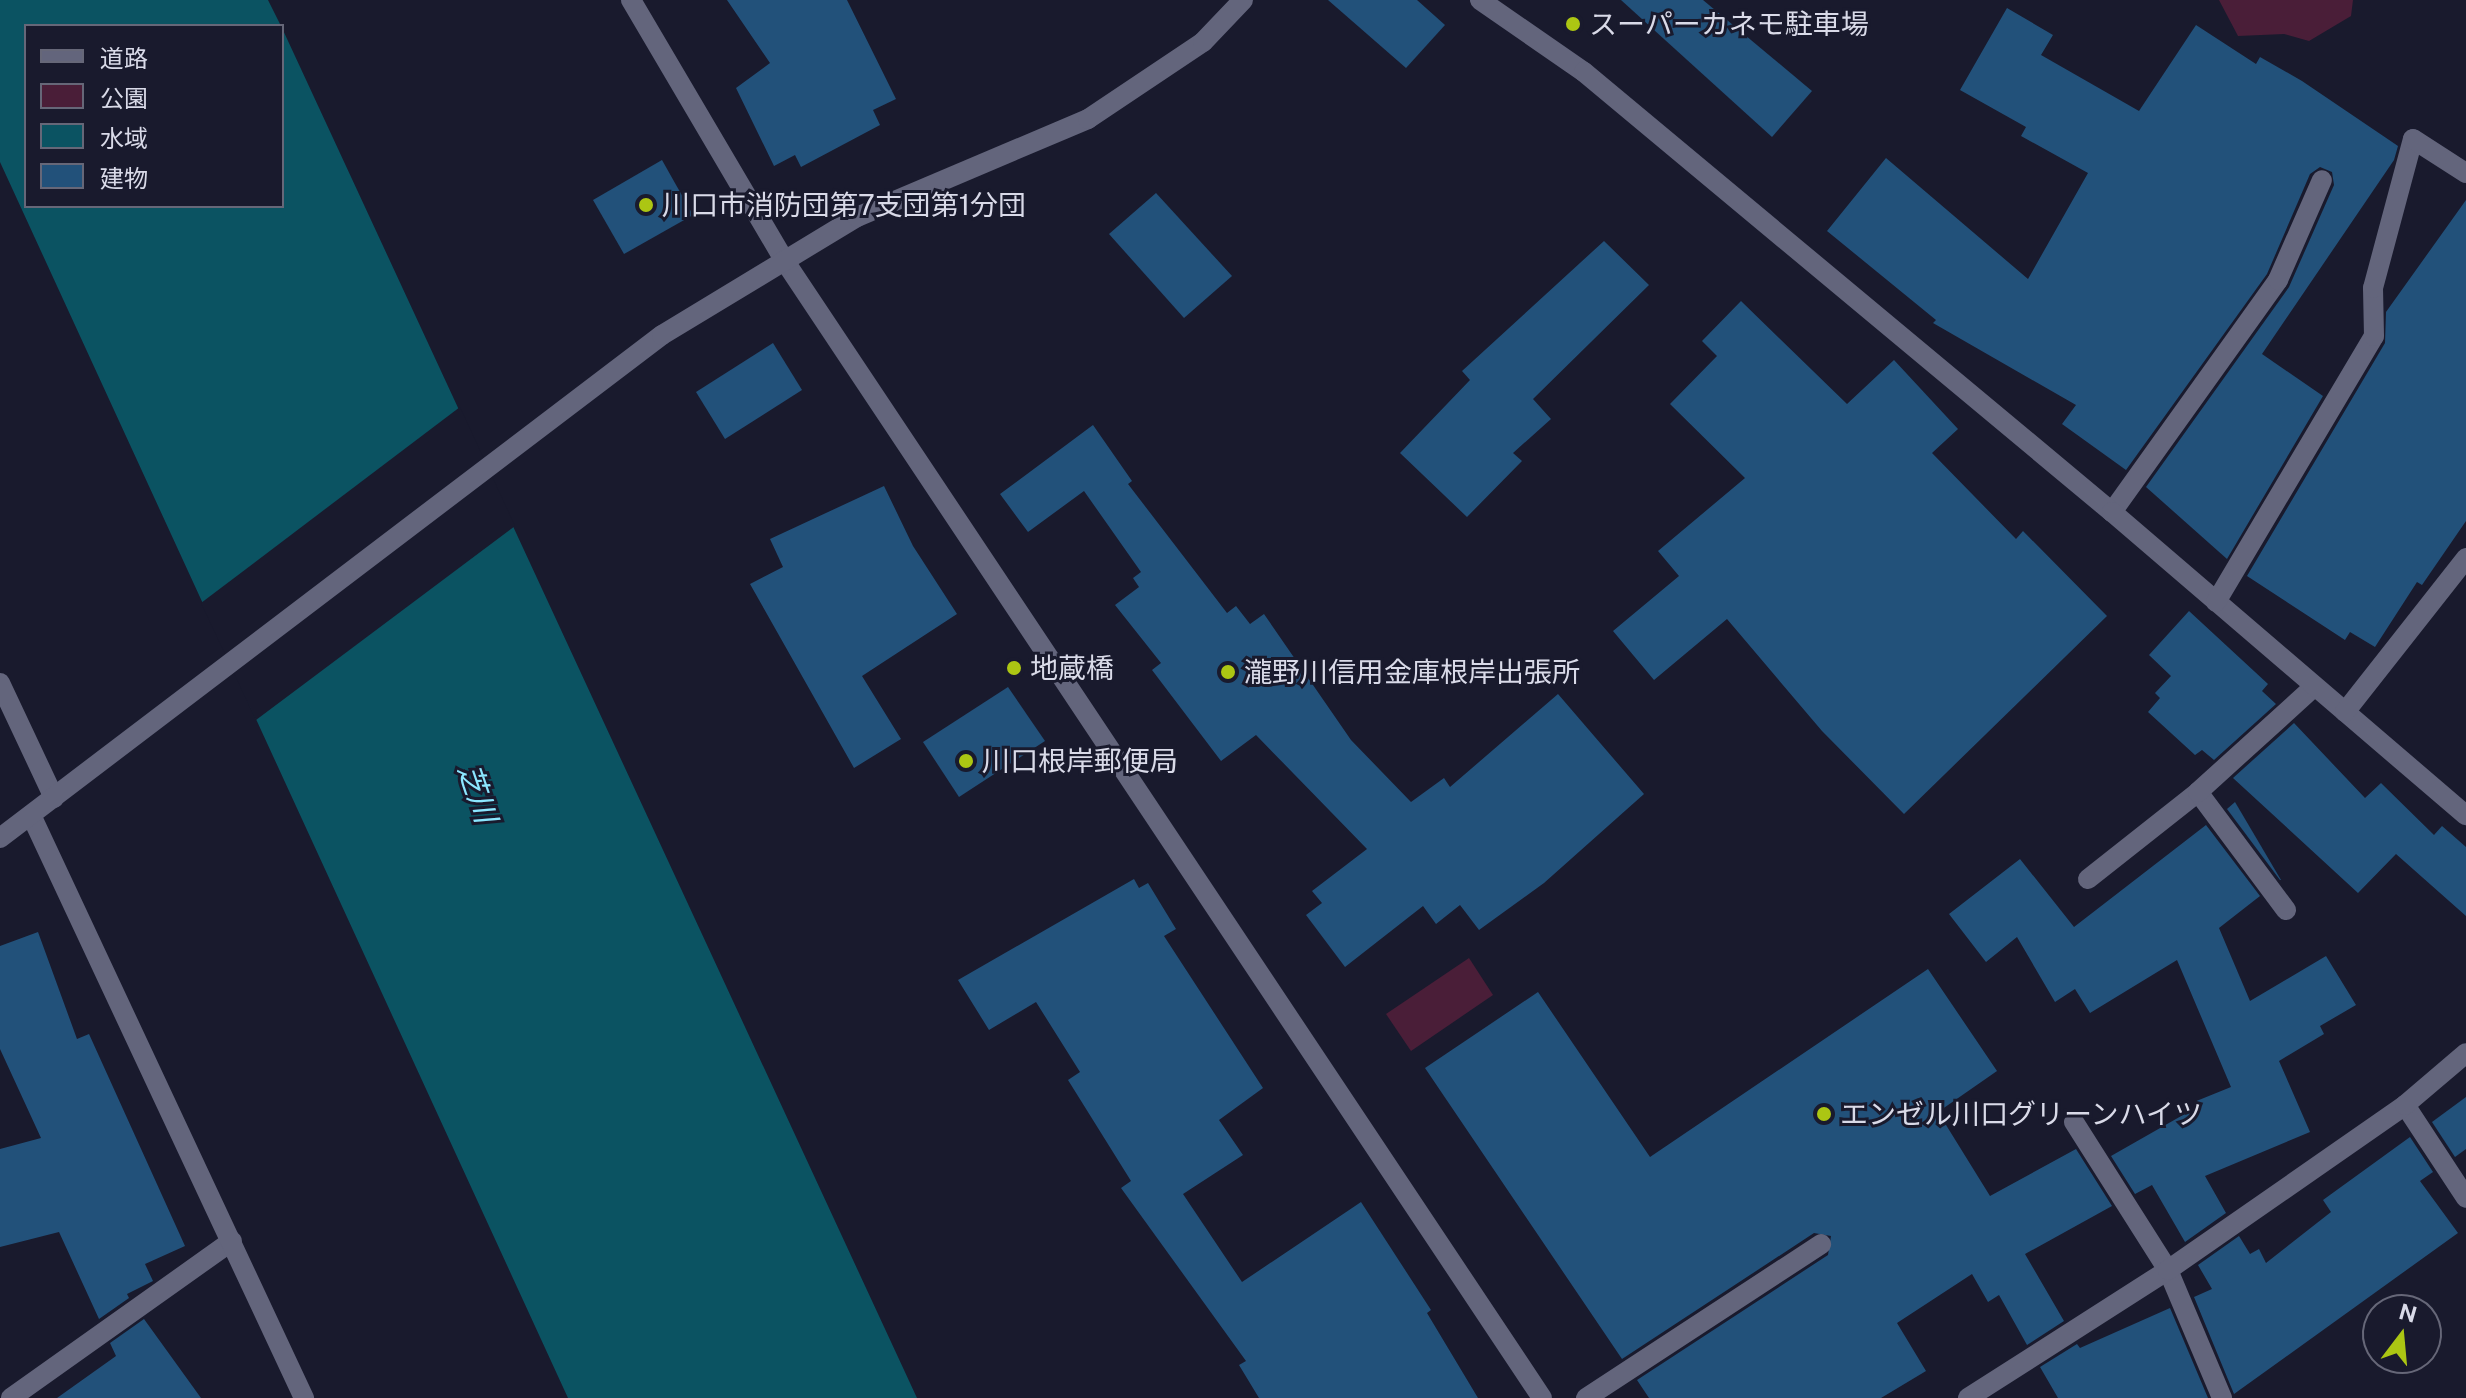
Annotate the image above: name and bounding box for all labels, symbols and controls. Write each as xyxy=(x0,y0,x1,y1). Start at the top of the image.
place label: スーパーカネモ駐車場 xyxy=(1589,7,1869,41)
marker: スーパーカネモ駐車場 xyxy=(1564,15,1582,33)
legend xyxy=(24,24,284,208)
text: 道路 xyxy=(100,44,148,72)
text: 公園 xyxy=(100,84,148,112)
text: 水域 xyxy=(100,124,148,152)
text: 建物 xyxy=(100,164,148,192)
place label: 川口市消防団第7支団第1分団 xyxy=(662,188,1026,222)
marker: 川口市消防団第7支団第1分団 xyxy=(637,196,655,214)
place label: 地蔵橋 xyxy=(1030,651,1114,685)
place label: 瀧野川信用金庫根岸出張所 xyxy=(1244,655,1580,689)
marker: 地蔵橋 xyxy=(1005,659,1023,677)
marker: 瀧野川信用金庫根岸出張所 xyxy=(1219,663,1237,681)
place label: 川口根岸郵便局 xyxy=(982,744,1178,778)
marker: 川口根岸郵便局 xyxy=(957,752,975,770)
water label: 芝川 xyxy=(451,759,505,827)
place label: エンゼル川口グリーンハイツ xyxy=(1840,1097,2204,1131)
marker: エンゼル川口グリーンハイツ xyxy=(1815,1105,1833,1123)
north arrow xyxy=(2362,1294,2442,1374)
text: N xyxy=(2396,1298,2420,1328)

